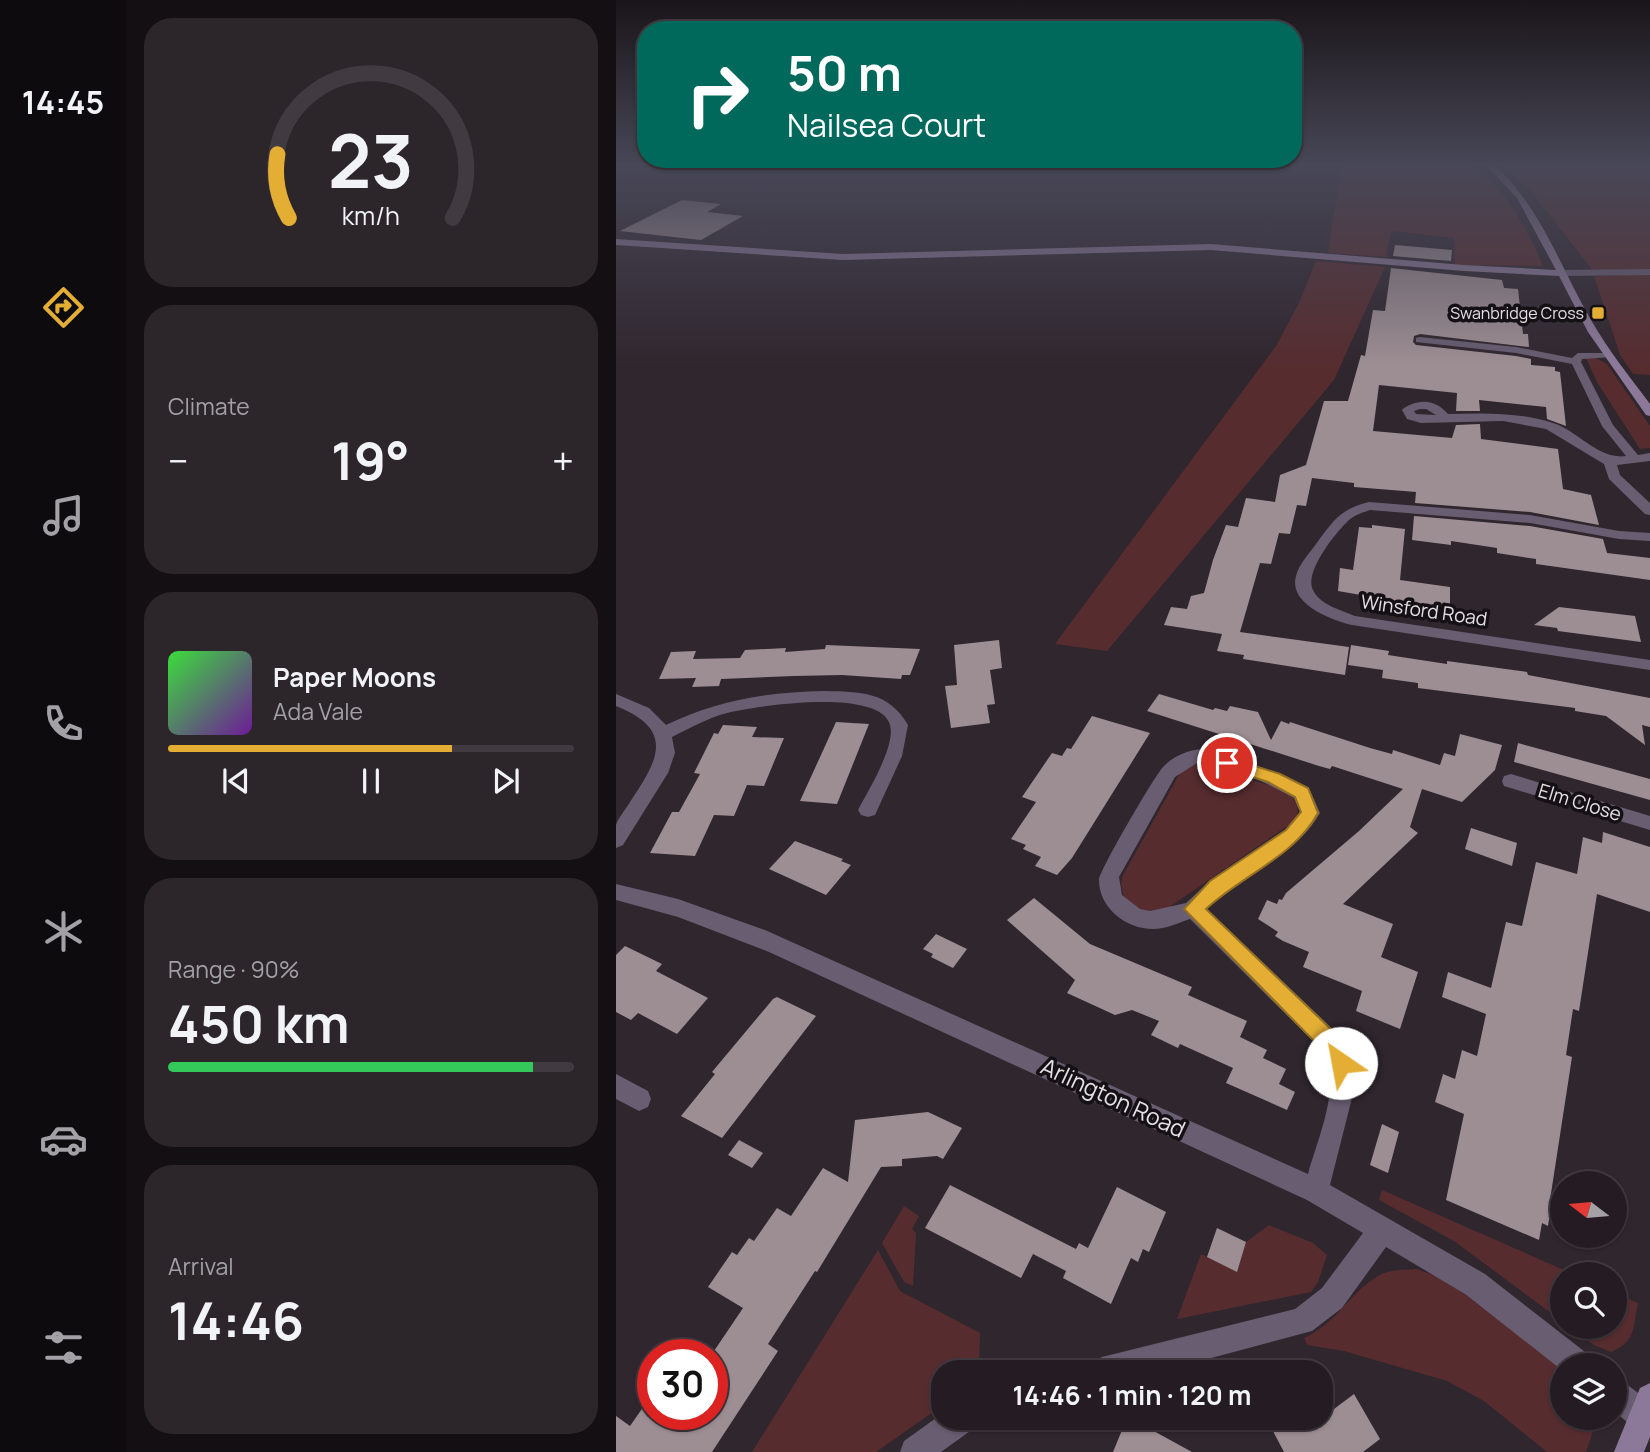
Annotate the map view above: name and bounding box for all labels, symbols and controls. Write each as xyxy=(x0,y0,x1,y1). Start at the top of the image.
text: 50 m xyxy=(787,39,902,106)
icon: right xyxy=(672,49,763,140)
text: 14:45 xyxy=(22,80,104,124)
text: Nailsea Court xyxy=(787,103,986,147)
text: 23 xyxy=(328,111,414,211)
text: km/h xyxy=(342,198,400,233)
icon: directions xyxy=(39,283,88,332)
place label: Swanbridge Cross xyxy=(1450,302,1584,324)
marker: Swanbridge Cross xyxy=(1590,305,1606,321)
text: Climate xyxy=(168,390,250,422)
text: 19° xyxy=(331,425,410,496)
text: − xyxy=(168,434,189,486)
text: + xyxy=(552,434,574,486)
icon: music xyxy=(39,491,88,540)
street label: Winsford Road xyxy=(1359,588,1489,632)
text: Paper Moons xyxy=(273,659,436,695)
text: Ada Vale xyxy=(273,695,363,727)
icon: phone xyxy=(39,699,88,748)
pin xyxy=(1197,733,1257,793)
icon: arrive xyxy=(1208,744,1246,782)
icon: previous xyxy=(217,762,255,800)
icon: pause xyxy=(352,762,390,800)
icon: next xyxy=(487,762,525,800)
street label: Elm Close xyxy=(1535,777,1625,827)
icon: climate xyxy=(39,907,88,956)
text: Range · 90% xyxy=(168,953,299,985)
text: 450 km xyxy=(168,988,349,1059)
position arrow xyxy=(1304,1026,1378,1100)
street label: Arlington Road xyxy=(1036,1050,1191,1145)
icon: car xyxy=(39,1115,88,1164)
north arrow xyxy=(1550,1171,1628,1248)
map controls xyxy=(1550,1171,1627,1430)
text: Arrival xyxy=(168,1250,234,1282)
button: search xyxy=(1550,1262,1627,1339)
text: 14:46 xyxy=(168,1285,304,1356)
icon: filters xyxy=(39,1323,88,1372)
speed limit sign: 30 xyxy=(637,1339,728,1430)
button: layers xyxy=(1550,1353,1627,1430)
text: 14:46 · 1 min · 120 m xyxy=(1013,1377,1251,1413)

